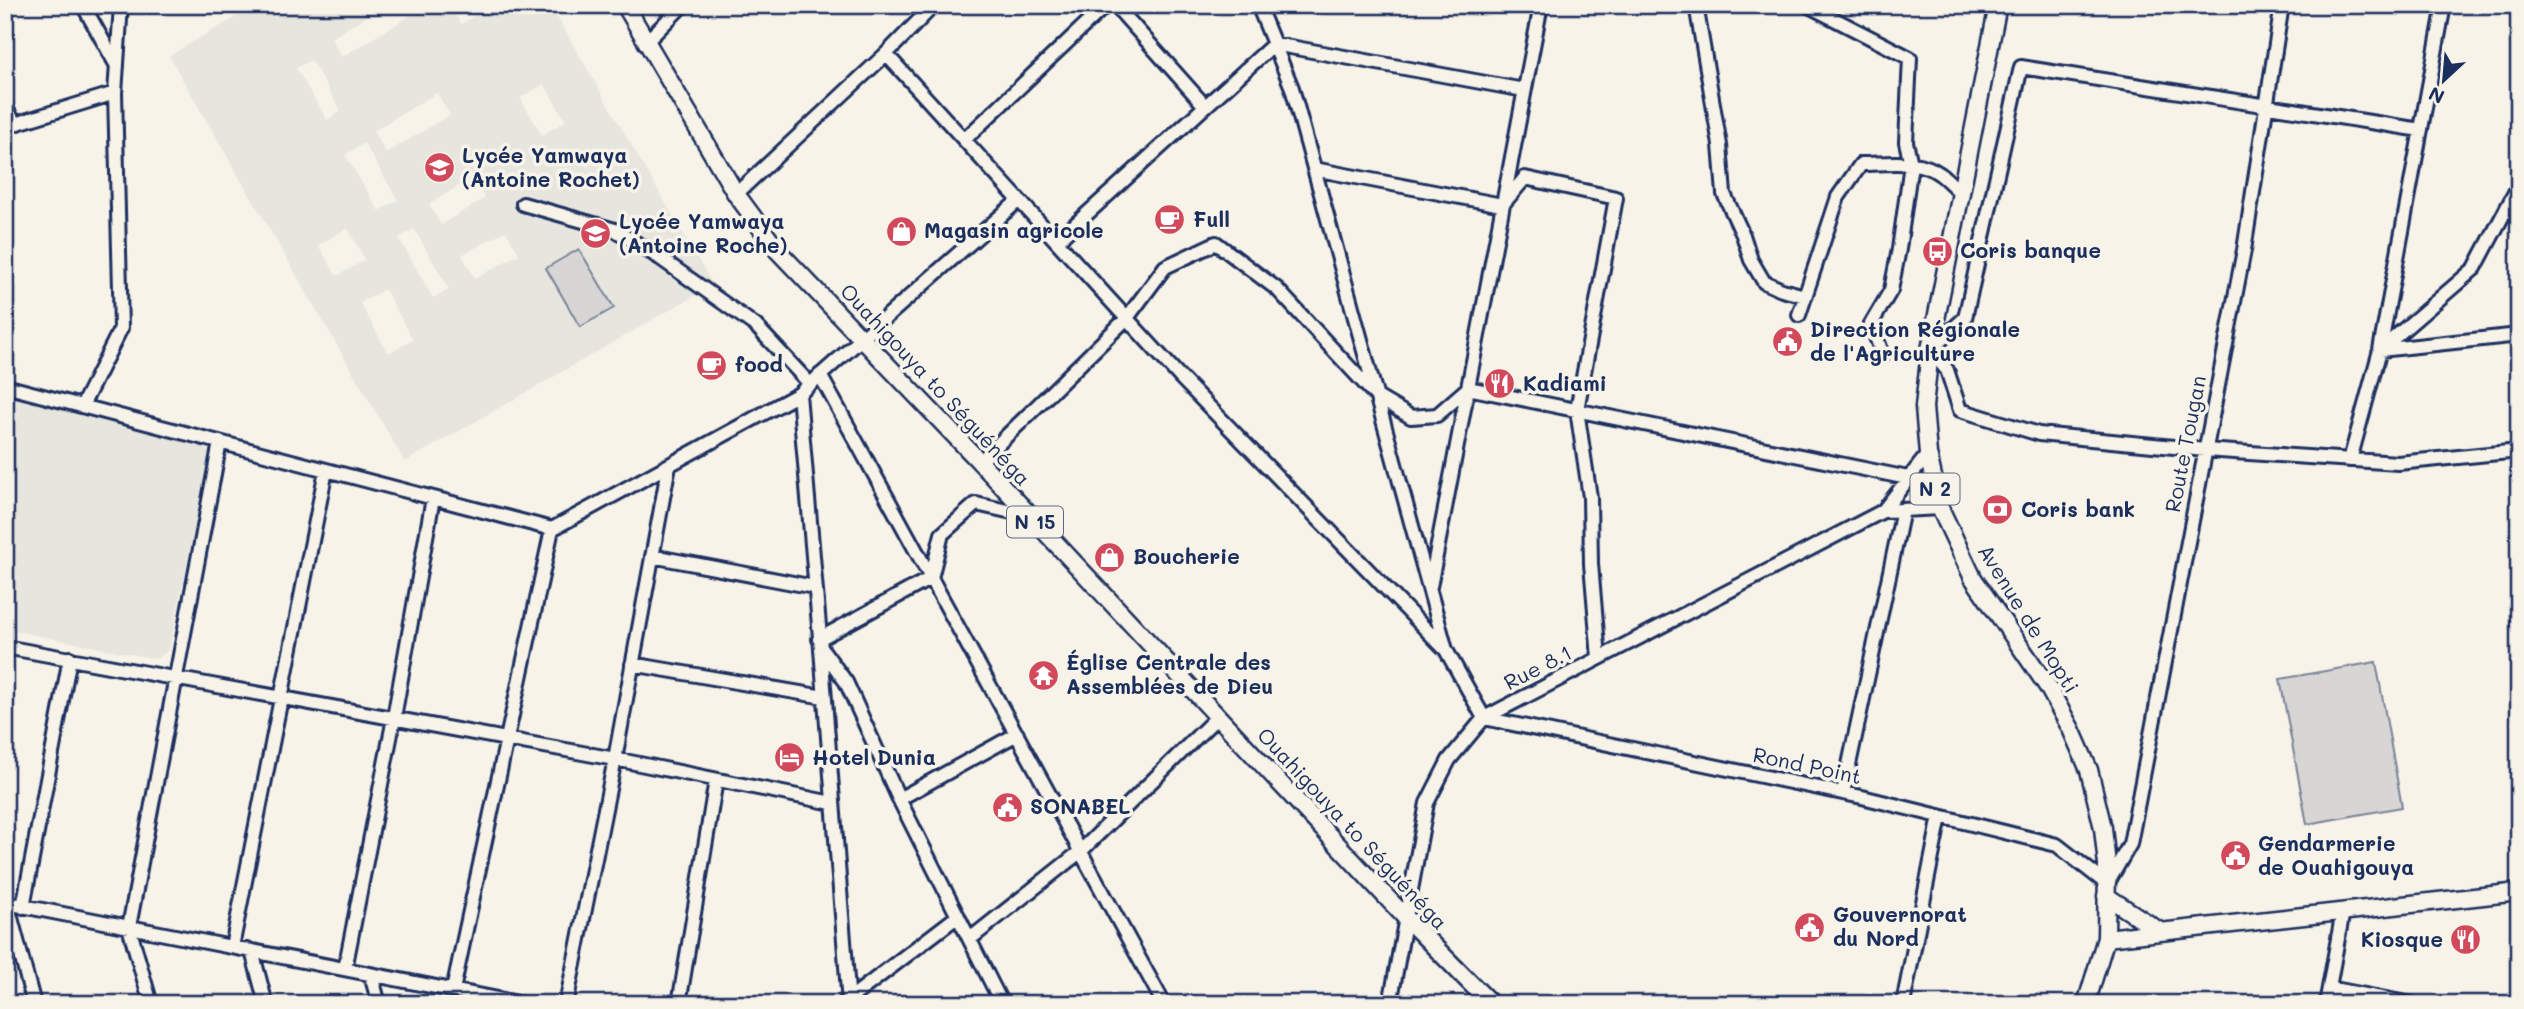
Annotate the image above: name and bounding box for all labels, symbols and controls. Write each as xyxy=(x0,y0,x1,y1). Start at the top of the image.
north arrow xyxy=(2408,46,2478,116)
text: N xyxy=(2424,81,2448,110)
place label: Lycée Yamwaya (Antoine Rochet) xyxy=(462,141,640,192)
school or university icon: Lycée Yamwaya (Antoine Rochet) xyxy=(422,151,456,185)
cafe icon: Full xyxy=(1153,203,1187,237)
place label: Full xyxy=(1193,205,1230,232)
place label: Lycée Yamwaya (Antoine Roche) xyxy=(619,207,787,258)
shop icon: Magasin agricole xyxy=(884,214,918,248)
place label: Magasin agricole xyxy=(924,216,1104,243)
school or university icon: Lycée Yamwaya (Antoine Roche) xyxy=(579,217,613,251)
bus stop icon: Coris banque xyxy=(1920,234,1954,268)
place label: Coris banque xyxy=(1960,236,2101,263)
street label: Ouahigouya to Séguénéga xyxy=(835,277,1037,491)
place label: Direction Régionale de l'Agriculture xyxy=(1810,315,2020,366)
public building icon: Direction Régionale de l'Agriculture xyxy=(1770,325,1804,359)
cafe icon: food xyxy=(695,348,729,382)
place label: food xyxy=(735,350,783,377)
restaurant icon: Kadiami xyxy=(1483,367,1517,401)
place label: Kadiami xyxy=(1523,369,1607,396)
street label: Route Tougan xyxy=(2158,373,2211,514)
road number: N 2 xyxy=(1910,474,1960,504)
bank icon: Coris bank xyxy=(1981,493,2015,527)
place label: Coris bank xyxy=(2021,495,2135,522)
road number: N 15 xyxy=(1007,506,1063,538)
street label: Avenue de Mopti xyxy=(1973,539,2086,698)
shop icon: Boucherie xyxy=(1093,540,1127,574)
place label: Boucherie xyxy=(1133,542,1240,569)
street label: Rue 8.1 xyxy=(1499,638,1576,695)
place label: Église Centrale des Assemblées de Dieu xyxy=(1066,648,1273,699)
temple icon: Église Centrale des Assemblées de Dieu xyxy=(1026,658,1060,692)
street label: Ouahigouya to Séguénéga xyxy=(1252,721,1454,935)
street label: Rond Point xyxy=(1751,740,1864,789)
hotel icon: Hotel Dunia xyxy=(772,741,806,775)
place label: Hotel Dunia xyxy=(812,743,936,770)
public building icon: SONABEL xyxy=(990,790,1024,824)
place label: SONABEL xyxy=(1030,792,1131,819)
place label: Gendarmerie de Ouahigouya xyxy=(2258,829,2414,881)
public building icon: Gendarmerie de Ouahigouya xyxy=(2218,839,2252,873)
place label: Gouvernorat du Nord xyxy=(1833,900,1967,951)
public building icon: Gouvernorat du Nord xyxy=(1793,910,1827,944)
restaurant icon: Kiosque xyxy=(2449,923,2483,957)
place label: Kiosque xyxy=(2361,925,2443,952)

